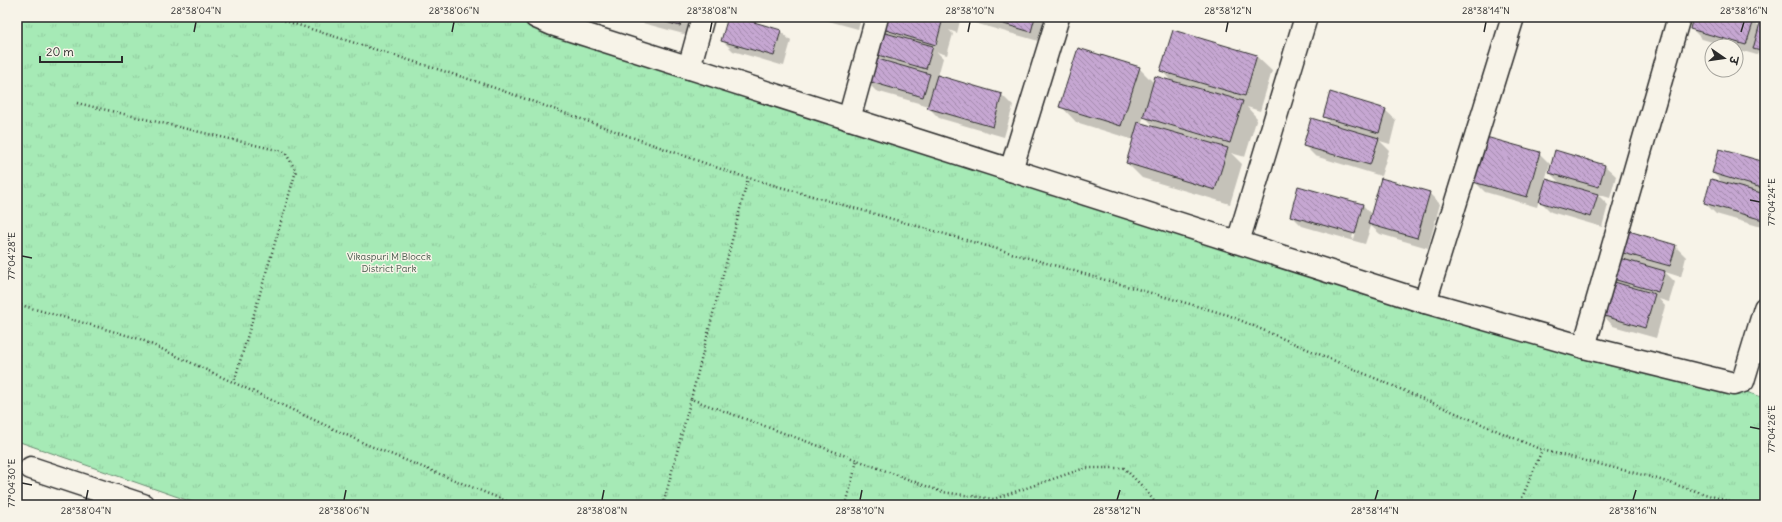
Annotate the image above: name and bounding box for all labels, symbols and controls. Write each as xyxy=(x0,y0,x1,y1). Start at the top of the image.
text: 28°38'04"N xyxy=(171,4,221,17)
text: 28°38'06"N xyxy=(429,4,479,17)
text: 28°38'08"N xyxy=(687,4,737,17)
text: 28°38'10"N xyxy=(946,4,994,17)
text: 28°38'12"N xyxy=(1204,4,1252,17)
text: 28°38'14"N xyxy=(1462,4,1510,17)
text: 28°38'16"N xyxy=(1720,4,1768,17)
scale bar xyxy=(40,38,122,64)
north arrow xyxy=(1704,38,1744,78)
text: 20 m xyxy=(46,44,74,59)
text: उ xyxy=(1726,54,1742,67)
text: 77°04'24"E xyxy=(1765,178,1778,226)
text: 77°04'28"E xyxy=(5,232,18,280)
park label: Vikaspuri M Blocck District Park xyxy=(347,250,431,275)
text: 77°04'26"E xyxy=(1765,405,1778,453)
text: 77°04'30"E xyxy=(5,458,18,507)
text: 28°38'04"N xyxy=(61,504,111,517)
text: 28°38'06"N xyxy=(319,504,369,517)
text: 28°38'08"N xyxy=(577,504,627,517)
text: 28°38'10"N xyxy=(836,504,884,517)
text: 28°38'12"N xyxy=(1093,504,1141,517)
text: 28°38'14"N xyxy=(1351,504,1399,517)
text: 28°38'16"N xyxy=(1609,504,1657,517)

